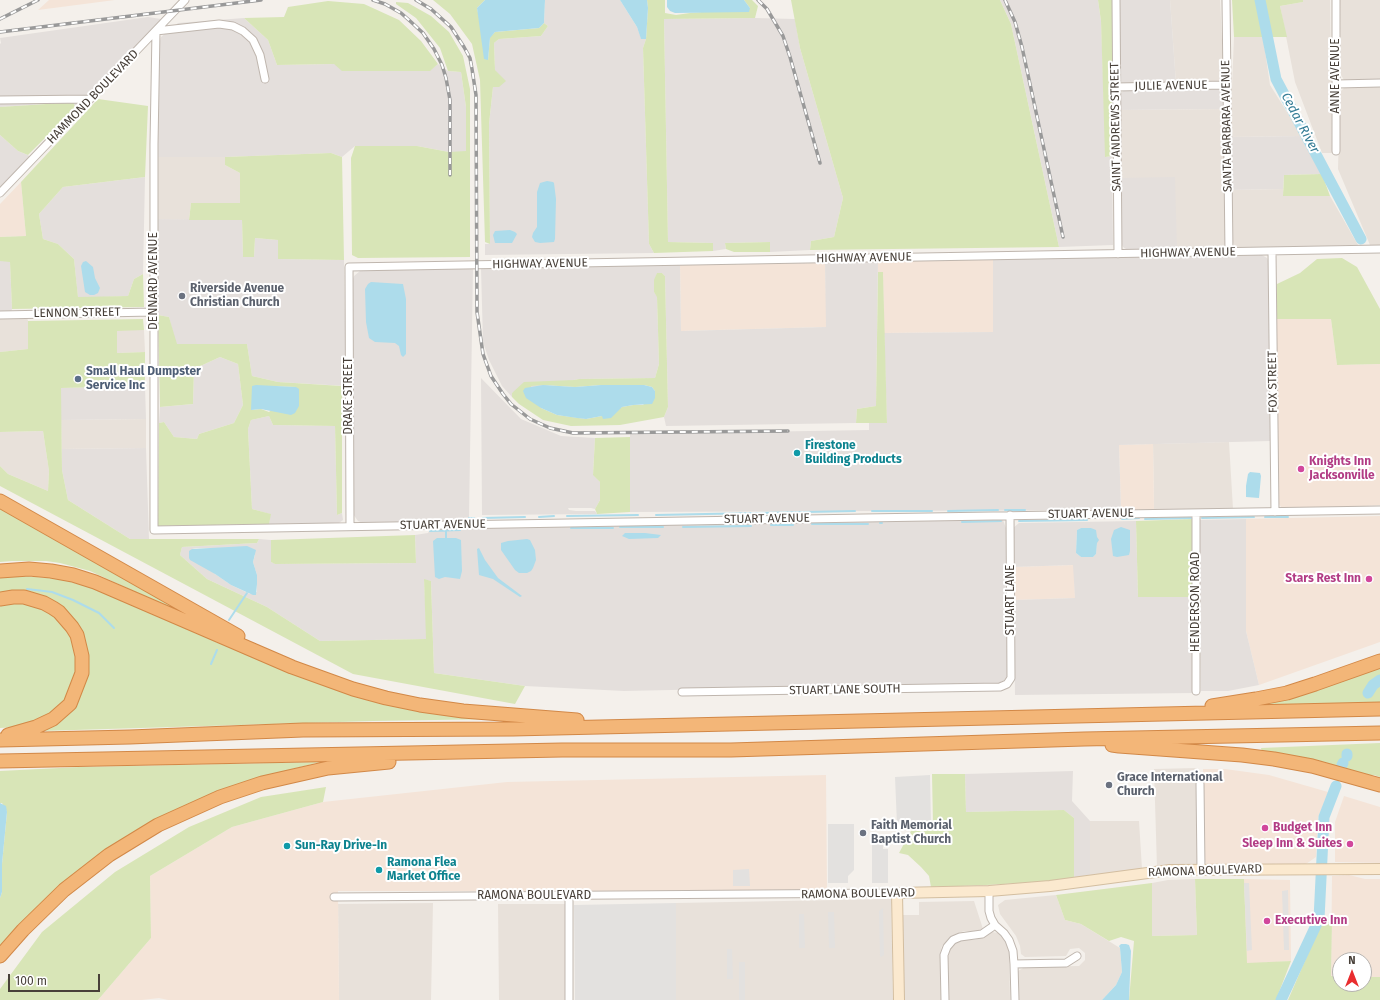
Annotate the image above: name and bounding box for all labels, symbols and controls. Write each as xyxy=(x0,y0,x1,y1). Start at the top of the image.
street label: ANNE AVENUE xyxy=(1329,38,1343,114)
street label: HAMMOND BOULEVARD xyxy=(44,47,142,147)
street label: SANTA BARBARA AVENUE xyxy=(1219,60,1235,192)
street label: SAINT ANDREWS STREET xyxy=(1108,62,1124,192)
street label: JULIE AVENUE xyxy=(1134,78,1208,94)
water label: Cedar River xyxy=(1278,90,1322,156)
street label: DENNARD AVENUE xyxy=(147,232,161,330)
street label: HIGHWAY AVENUE xyxy=(1140,245,1236,261)
street label: HIGHWAY AVENUE xyxy=(816,250,912,266)
street label: HIGHWAY AVENUE xyxy=(492,256,588,272)
place label: Riverside Avenue Christian Church xyxy=(190,282,284,310)
marker: Riverside Avenue Christian Church xyxy=(177,291,187,301)
street label: LENNON STREET xyxy=(33,305,121,321)
street label: FOX STREET xyxy=(1265,351,1281,413)
street label: DRAKE STREET xyxy=(342,357,356,435)
place label: Small Haul Dumpster Service Inc xyxy=(86,365,201,393)
marker: Small Haul Dumpster Service Inc xyxy=(73,374,83,384)
place label: Firestone Building Products xyxy=(805,439,902,467)
marker: Firestone Building Products xyxy=(792,448,802,458)
place label: Knights Inn Jacksonville xyxy=(1309,455,1375,483)
marker: Knights Inn Jacksonville xyxy=(1296,464,1306,474)
street label: STUART AVENUE xyxy=(1048,506,1134,522)
street label: STUART AVENUE xyxy=(724,511,810,527)
street label: STUART AVENUE xyxy=(400,517,486,533)
street label: HENDERSON ROAD xyxy=(1189,552,1203,652)
street label: STUART LANE xyxy=(1004,564,1018,636)
place label: Stars Rest Inn xyxy=(1285,572,1361,586)
marker: Stars Rest Inn xyxy=(1364,574,1374,584)
street label: STUART LANE SOUTH xyxy=(789,682,901,698)
place label: Grace International Church xyxy=(1117,771,1222,799)
marker: Grace International Church xyxy=(1104,780,1114,790)
place label: Faith Memorial Baptist Church xyxy=(871,819,952,847)
place label: Budget Inn xyxy=(1273,821,1332,835)
marker: Budget Inn xyxy=(1260,823,1270,833)
marker: Faith Memorial Baptist Church xyxy=(858,828,868,838)
place label: Sleep Inn & Suites xyxy=(1242,837,1342,851)
place label: Sun-Ray Drive-In xyxy=(295,839,387,853)
marker: Sleep Inn & Suites xyxy=(1345,839,1355,849)
marker: Sun-Ray Drive-In xyxy=(282,841,292,851)
place label: Ramona Flea Market Office xyxy=(387,856,460,884)
street label: RAMONA BOULEVARD xyxy=(1148,862,1262,880)
marker: Ramona Flea Market Office xyxy=(374,865,384,875)
street label: RAMONA BOULEVARD xyxy=(801,886,915,902)
street label: RAMONA BOULEVARD xyxy=(477,889,591,903)
place label: Executive Inn xyxy=(1275,914,1347,928)
marker: Executive Inn xyxy=(1262,916,1272,926)
north arrow xyxy=(1332,952,1372,992)
text: N xyxy=(1348,954,1356,967)
scale bar xyxy=(10,966,102,992)
text: 100 m xyxy=(15,974,47,988)

